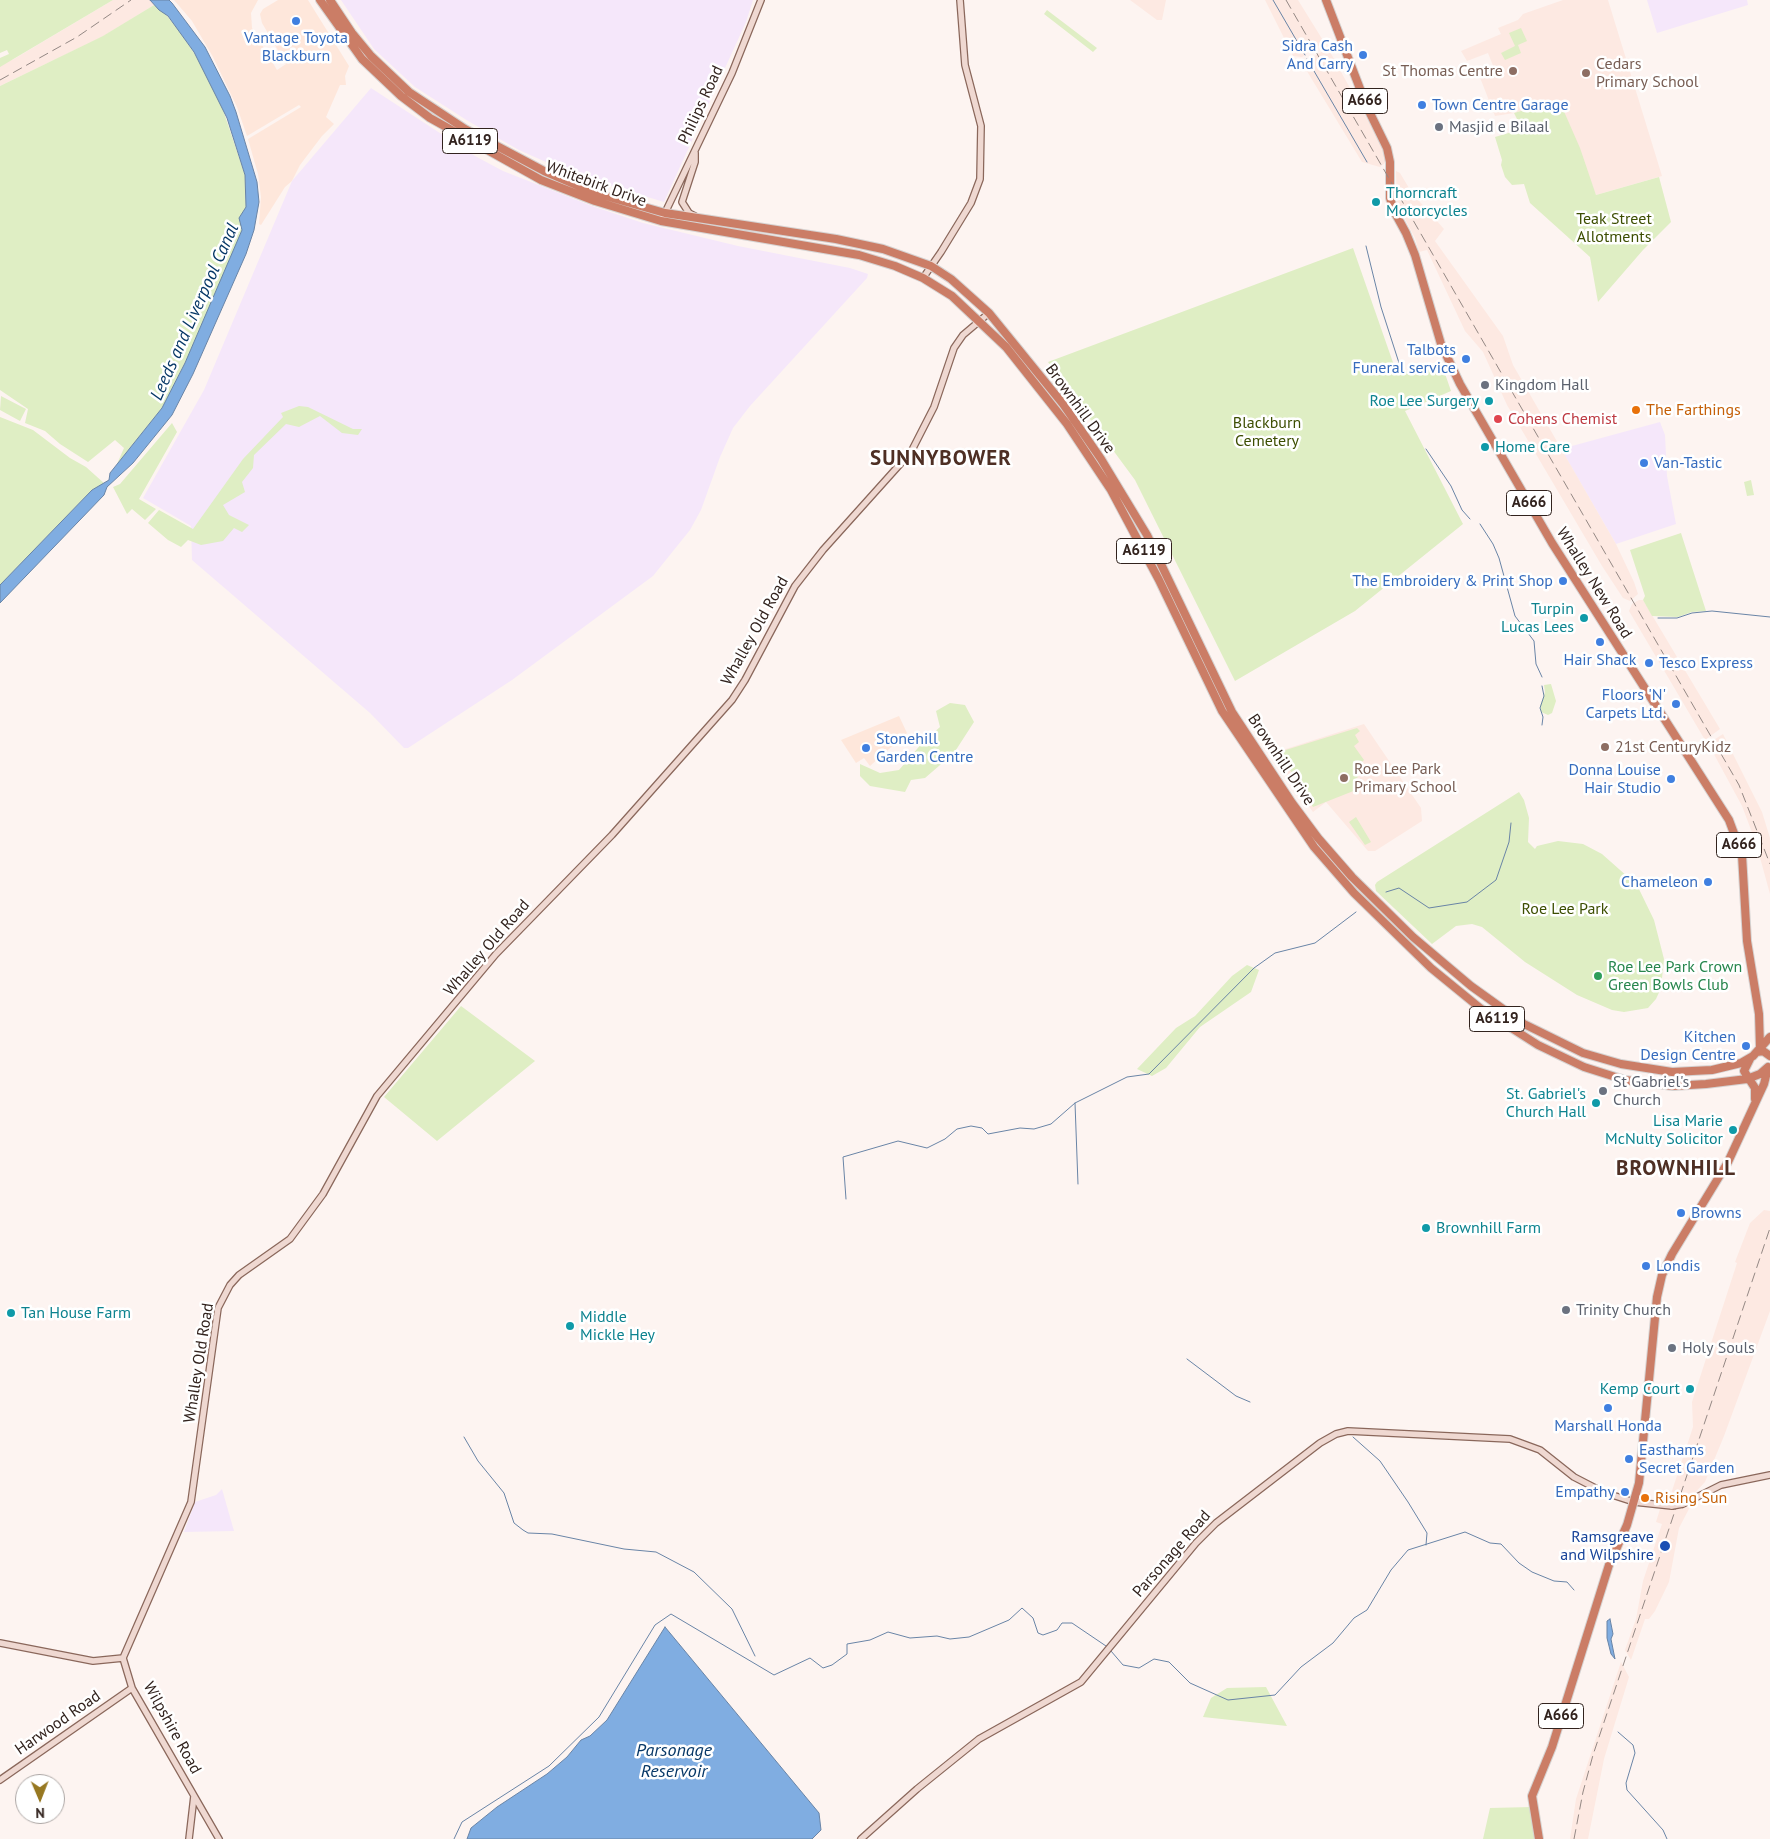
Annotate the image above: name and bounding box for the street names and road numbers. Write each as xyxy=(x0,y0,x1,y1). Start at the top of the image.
street label: Philips Road xyxy=(674,63,728,147)
road number: A666 xyxy=(1342,88,1388,114)
road number: A6119 xyxy=(442,128,498,154)
street label: Whitebirk Drive xyxy=(543,157,649,211)
street label: Brownhill Drive xyxy=(1041,360,1119,458)
road number: A666 xyxy=(1506,490,1552,516)
street label: Whalley New Road xyxy=(1552,524,1636,642)
road number: A6119 xyxy=(1116,538,1172,564)
street label: Whalley Old Road xyxy=(717,573,793,689)
street label: Brownhill Drive xyxy=(1243,711,1319,809)
road number: A666 xyxy=(1716,832,1762,858)
street label: Whalley Old Road xyxy=(440,896,534,1000)
road number: A6119 xyxy=(1470,1006,1524,1032)
street label: Whalley Old Road xyxy=(180,1302,218,1424)
street label: Parsonage Road xyxy=(1129,1507,1215,1601)
street label: Wilpshire Road xyxy=(139,1679,205,1777)
street label: Harwood Road xyxy=(12,1687,104,1759)
road number: A666 xyxy=(1538,1704,1584,1728)

